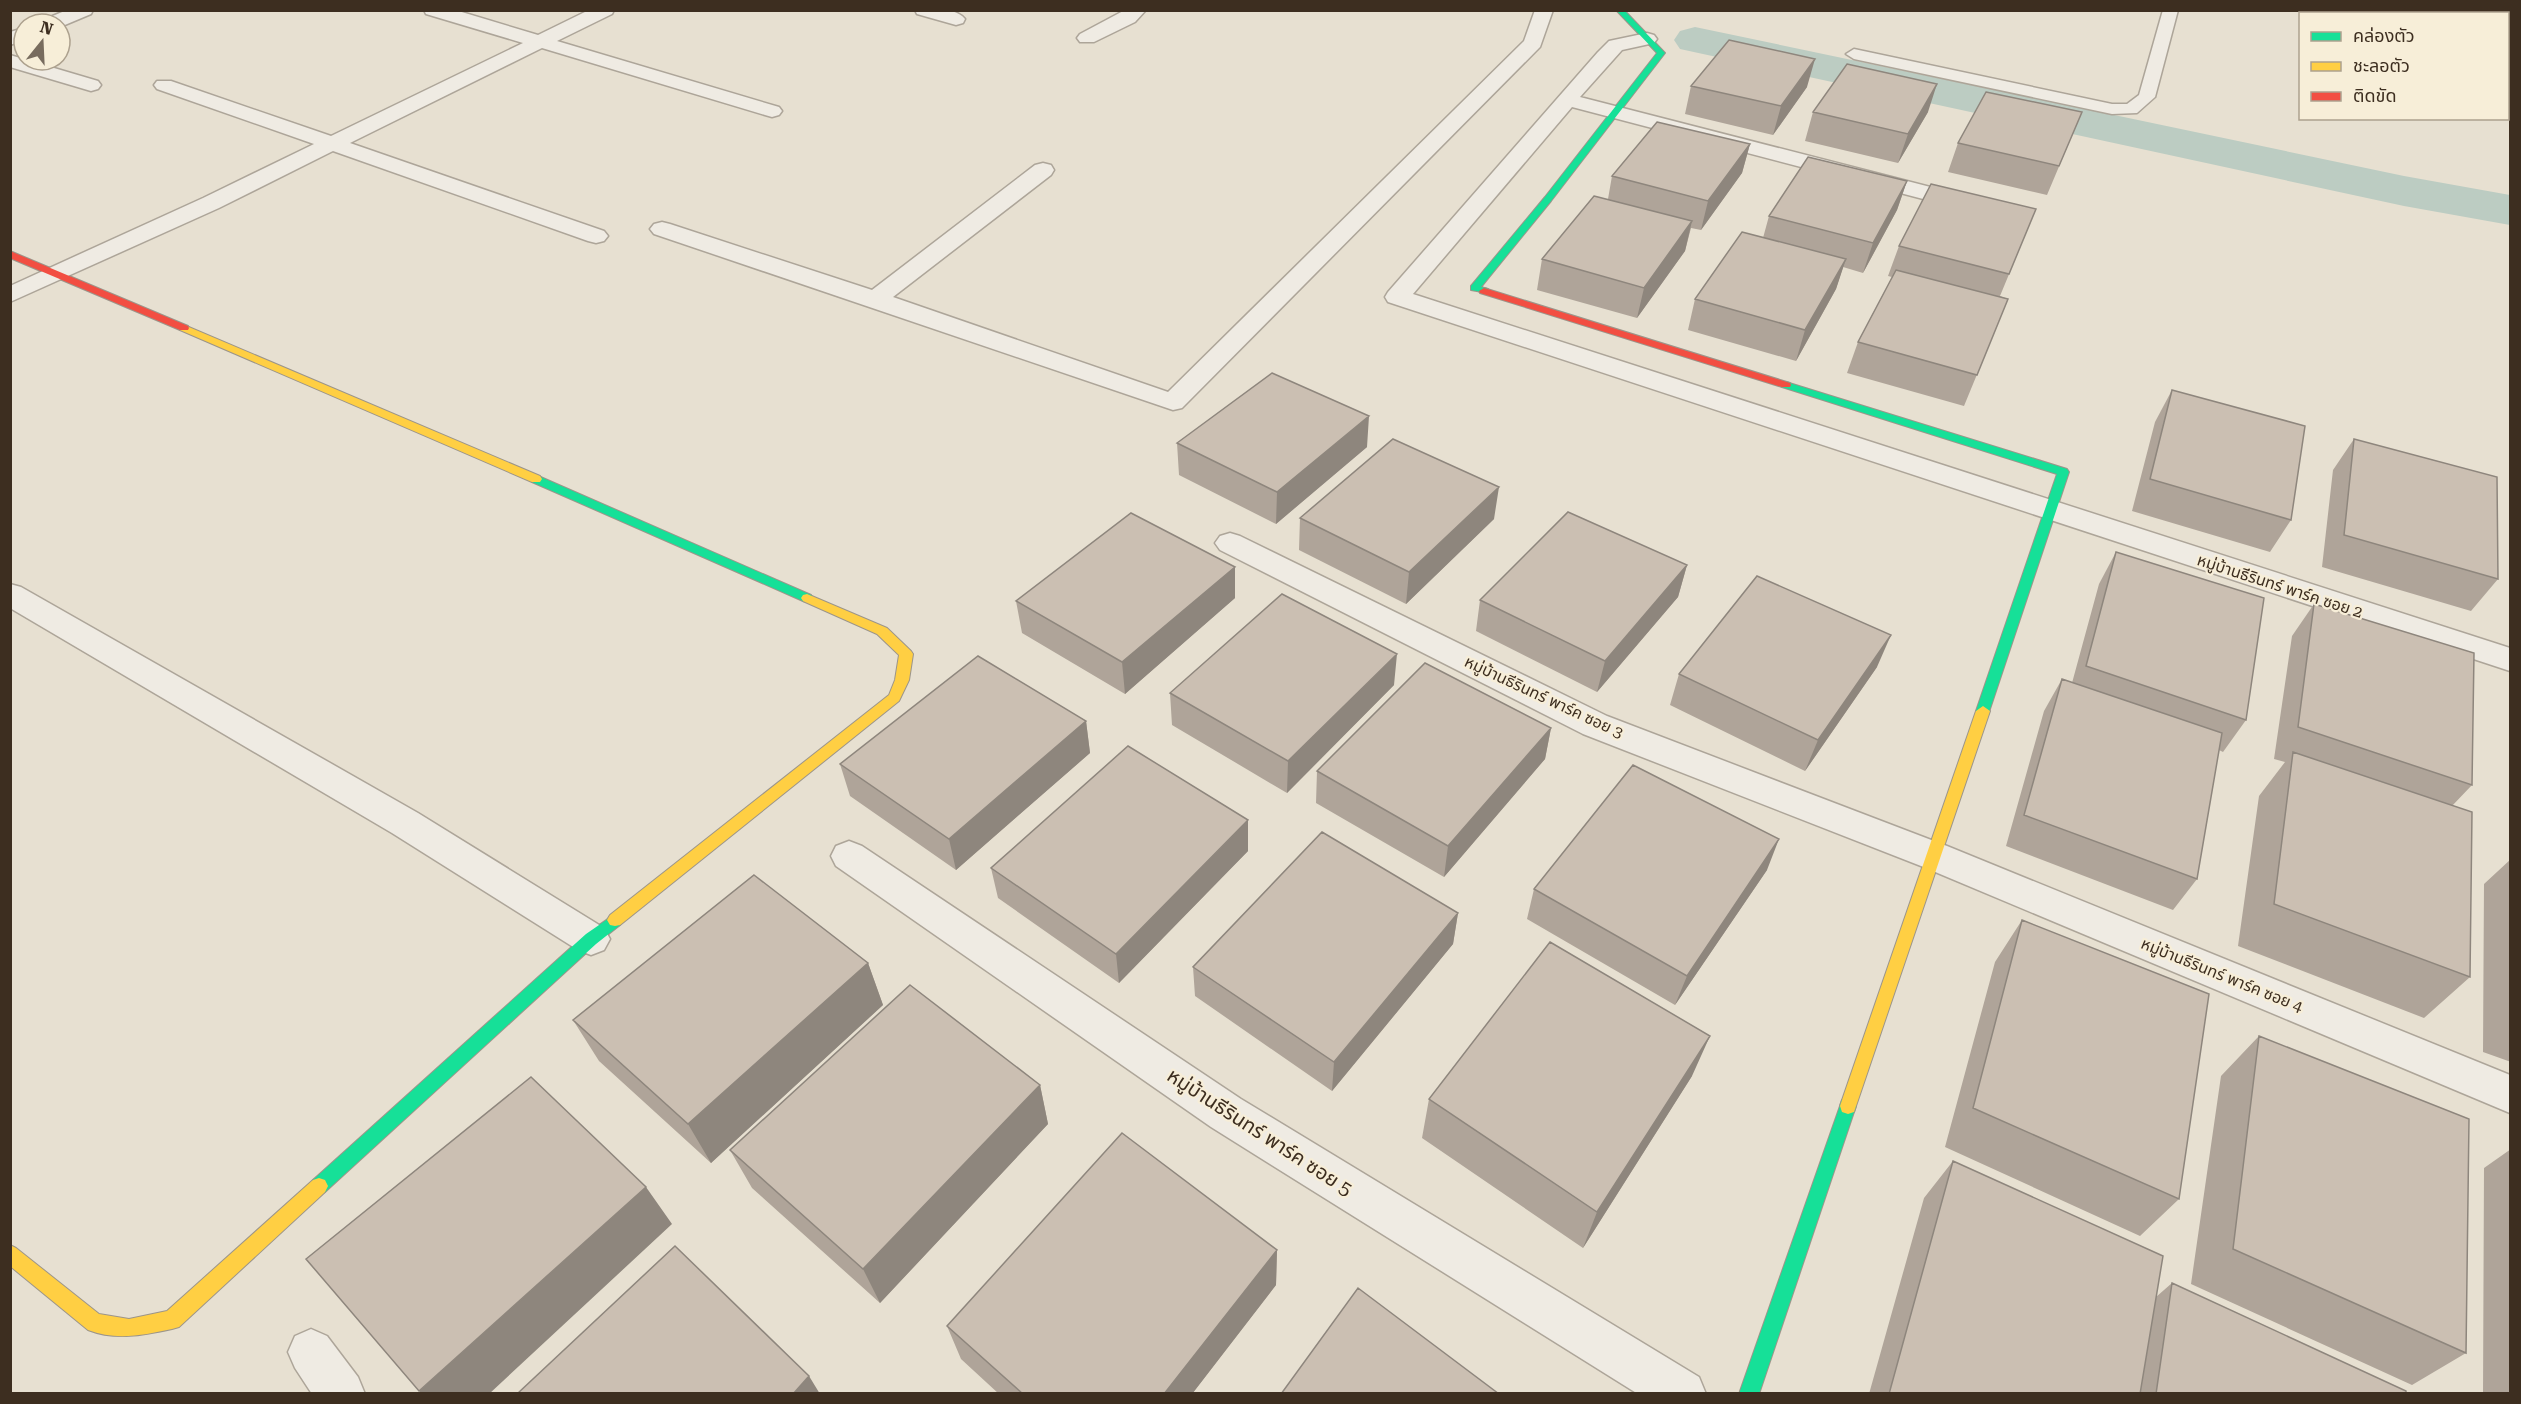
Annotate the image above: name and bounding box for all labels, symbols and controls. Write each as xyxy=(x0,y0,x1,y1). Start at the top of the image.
north arrow xyxy=(12,12,72,72)
legend xyxy=(2299,12,2509,120)
text: N xyxy=(38,17,55,39)
text: คล่องตัว xyxy=(2353,25,2415,46)
text: ชะลอตัว xyxy=(2353,55,2410,76)
text: ติดขัด xyxy=(2353,85,2396,106)
street label: หมู่บ้านธีรินทร์ พาร์ค ซอย 2 xyxy=(2195,550,2365,622)
street label: หมู่บ้านธีรินทร์ พาร์ค ซอย 3 xyxy=(1462,652,1626,742)
street label: หมู่บ้านธีรินทร์ พาร์ค ซอย 4 xyxy=(2138,934,2306,1016)
street label: หมู่บ้านธีรินทร์ พาร์ค ซอย 5 xyxy=(1162,1063,1357,1202)

